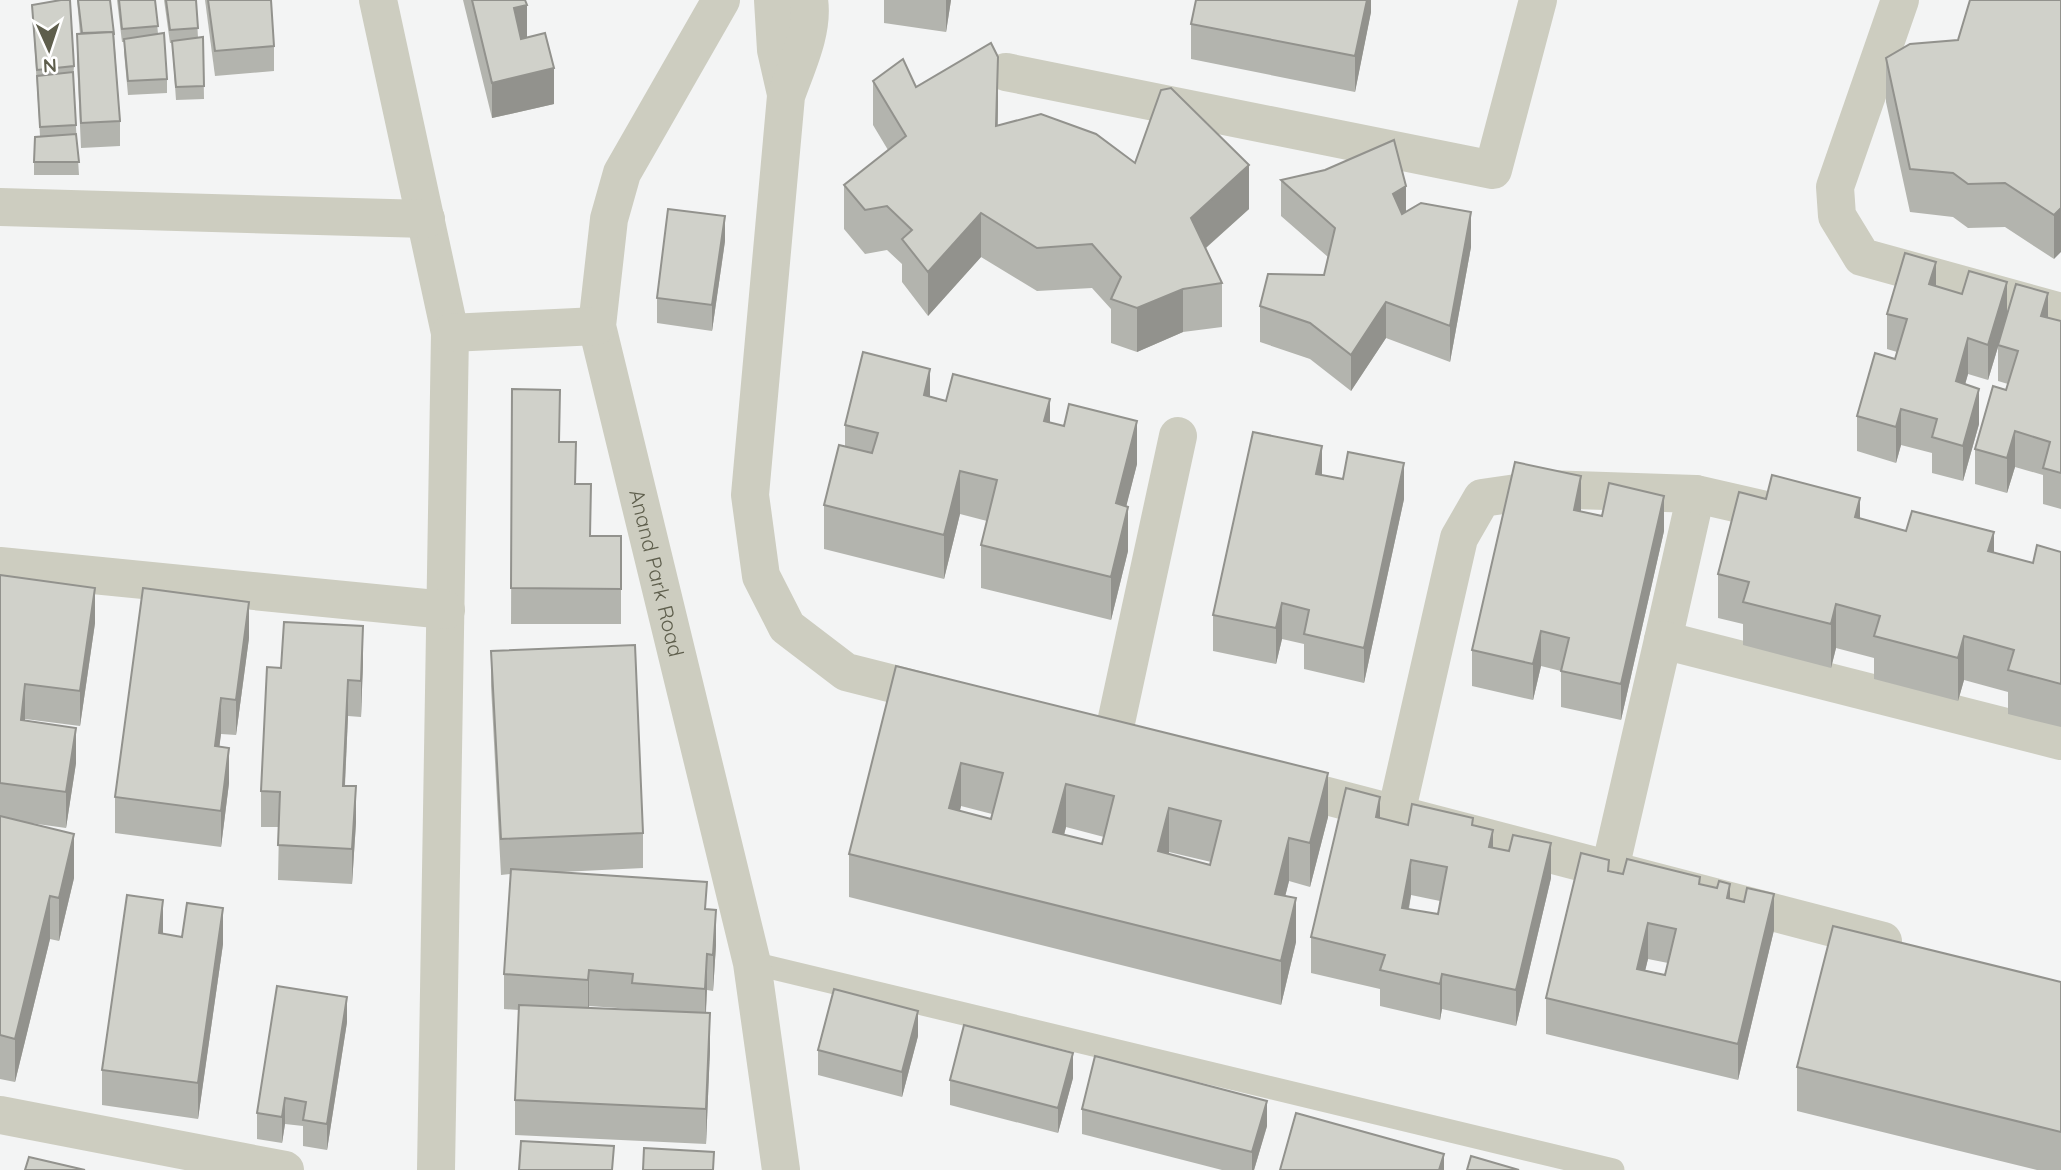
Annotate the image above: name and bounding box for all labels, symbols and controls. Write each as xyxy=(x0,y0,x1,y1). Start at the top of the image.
north arrow xyxy=(14,14,84,84)
text: N xyxy=(42,54,57,78)
street label: Anand Park Road xyxy=(624,487,690,659)

